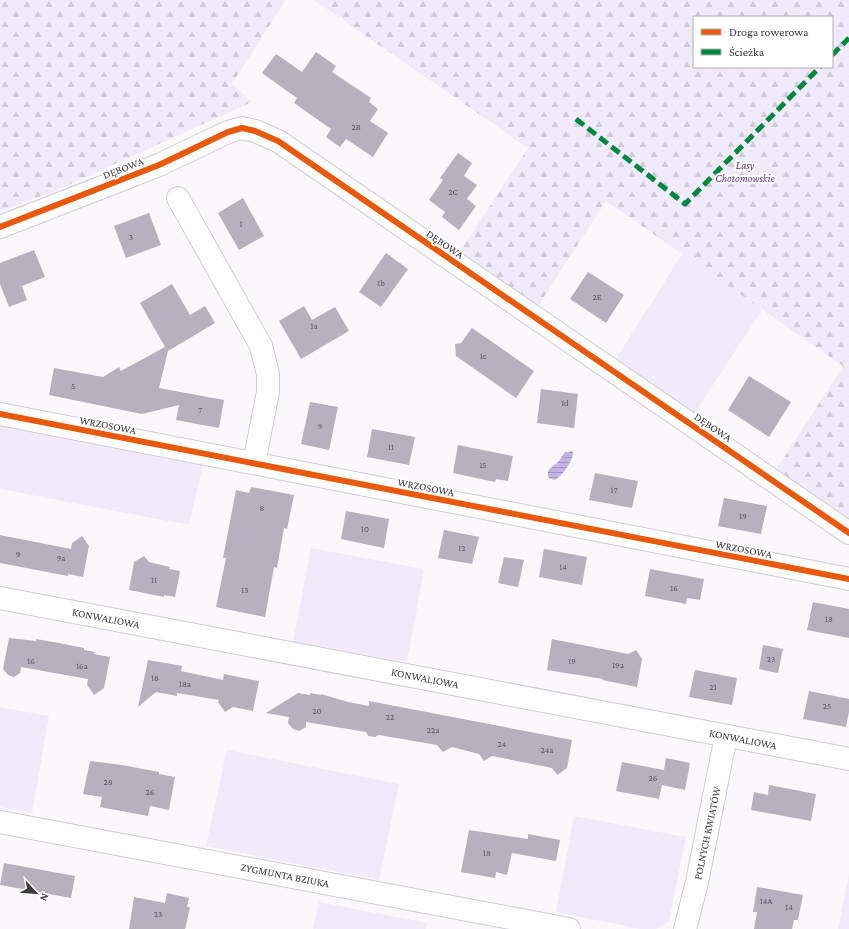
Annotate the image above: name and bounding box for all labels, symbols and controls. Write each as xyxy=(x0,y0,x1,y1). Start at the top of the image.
legend xyxy=(693,16,833,68)
text: Droga rowerowa xyxy=(729,25,809,39)
text: Ścieżka xyxy=(729,45,765,59)
house number: 2B xyxy=(351,122,361,132)
street label: DĘBOWA xyxy=(101,155,146,182)
park label: Lasy Chotomowskie xyxy=(715,159,776,184)
house number: 2C xyxy=(448,187,458,197)
house number: 1 xyxy=(240,219,243,229)
street label: DĘBOWA xyxy=(423,227,467,262)
house number: 3 xyxy=(129,232,133,242)
house number: 1b xyxy=(377,278,385,288)
house number: 2E xyxy=(592,292,602,302)
house number: 1a xyxy=(310,321,318,331)
house number: 1c xyxy=(480,351,487,361)
house number: 5 xyxy=(71,381,75,391)
house number: 1d xyxy=(561,398,569,408)
house number: 7 xyxy=(198,405,202,415)
street label: DĘBOWA xyxy=(691,410,735,445)
street label: WRZOSOWA xyxy=(79,414,138,437)
house number: 9 xyxy=(318,421,323,431)
house number: 11 xyxy=(388,442,394,452)
house number: 15 xyxy=(479,460,487,470)
street label: WRZOSOWA xyxy=(397,476,456,499)
house number: 17 xyxy=(610,485,618,495)
house number: 8 xyxy=(260,503,265,513)
house number: 19 xyxy=(739,511,747,521)
house number: 10 xyxy=(361,524,369,534)
street label: WRZOSOWA xyxy=(715,538,774,561)
house number: 12 xyxy=(458,543,466,553)
house number: 9 xyxy=(16,549,21,559)
house number: 9a xyxy=(57,553,65,563)
house number: 14 xyxy=(559,562,567,572)
house number: 11 xyxy=(151,575,157,585)
house number: 16 xyxy=(670,583,678,593)
house number: 13 xyxy=(241,585,249,595)
street label: KONWALIOWA xyxy=(71,606,142,631)
house number: 18 xyxy=(825,614,833,624)
house number: 23 xyxy=(767,654,775,664)
house number: 16 xyxy=(27,656,35,666)
house number: 19 xyxy=(568,656,576,666)
house number: 19a xyxy=(612,660,624,670)
house number: 16a xyxy=(76,661,88,671)
street label: KONWALIOWA xyxy=(390,666,461,691)
house number: 18 xyxy=(151,673,159,683)
house number: 18a xyxy=(179,679,191,689)
house number: 21 xyxy=(709,682,717,692)
house number: 25 xyxy=(823,701,831,711)
house number: 20 xyxy=(312,706,322,716)
house number: 22 xyxy=(386,712,394,722)
house number: 22a xyxy=(427,725,439,735)
street label: KONWALIOWA xyxy=(708,727,779,752)
house number: 24 xyxy=(498,739,507,749)
house number: 24a xyxy=(540,745,554,755)
house number: 26 xyxy=(649,773,658,783)
house number: 28 xyxy=(103,777,113,787)
street label: POLNYCH KWIATÓW xyxy=(691,784,723,881)
house number: 26 xyxy=(146,787,155,797)
house number: 18 xyxy=(483,848,491,858)
street label: ZYGMUNTA BZIUKA xyxy=(240,861,331,890)
north arrow xyxy=(16,873,56,913)
text: N xyxy=(38,891,52,904)
house number: 14A xyxy=(760,896,773,906)
house number: 14 xyxy=(785,902,793,912)
house number: 23 xyxy=(154,909,162,919)

